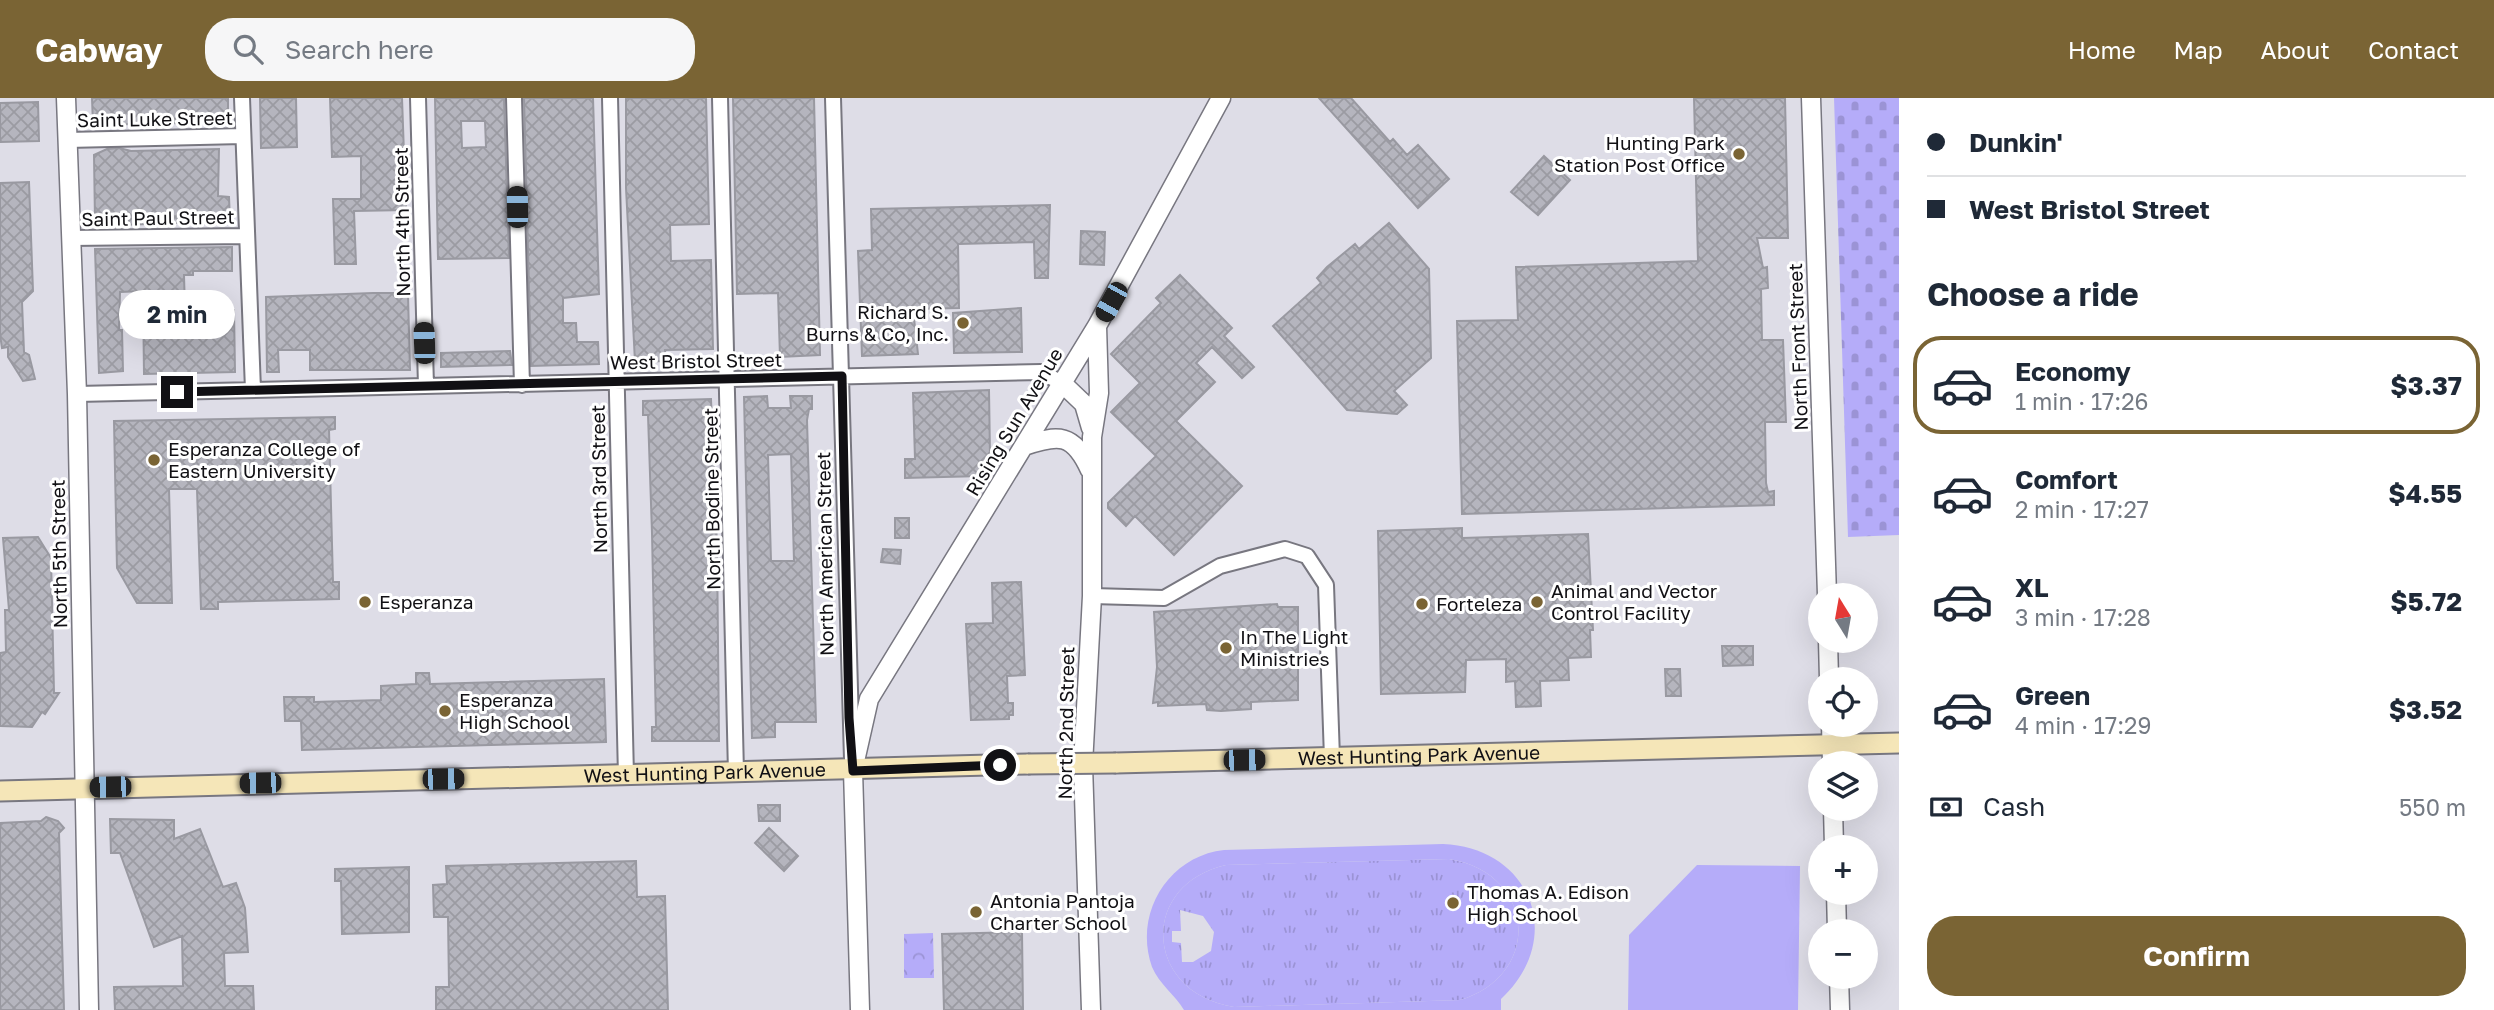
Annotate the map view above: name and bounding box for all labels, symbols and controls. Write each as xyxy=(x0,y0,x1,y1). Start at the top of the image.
search box xyxy=(205,18,695,81)
text: Cabway xyxy=(35,30,163,69)
icon: search xyxy=(229,30,267,68)
text: Search here xyxy=(285,34,434,65)
text: Home xyxy=(2068,35,2136,64)
text: Map xyxy=(2174,35,2223,64)
text: About xyxy=(2261,35,2330,64)
text: Contact xyxy=(2368,35,2459,64)
street label: Saint Luke Street xyxy=(77,106,233,131)
text: Dunkin' xyxy=(1969,127,2063,158)
place label: Hunting Park Station Post Office xyxy=(1554,131,1725,176)
marker: Hunting Park Station Post Office xyxy=(1731,146,1747,162)
street label: North 4th Street xyxy=(389,147,414,297)
car xyxy=(507,186,528,228)
text: West Bristol Street xyxy=(1969,194,2210,225)
street label: Saint Paul Street xyxy=(81,205,235,230)
street label: North Front Street xyxy=(1783,263,1812,431)
text: Choose a ride xyxy=(1927,275,2139,313)
car xyxy=(1092,279,1131,325)
callout: 2 min xyxy=(119,290,235,340)
text: 2 min xyxy=(147,300,207,328)
place label: Richard S. Burns & Co, Inc. xyxy=(806,300,949,345)
marker: Richard S. Burns & Co, Inc. xyxy=(955,315,971,331)
car xyxy=(413,322,436,364)
street label: Rising Sun Avenue xyxy=(960,344,1067,500)
street label: West Bristol Street xyxy=(610,347,782,374)
icon: car xyxy=(1931,354,1994,417)
text: Economy xyxy=(2015,356,2131,387)
text: $3.37 xyxy=(2390,370,2462,401)
route end xyxy=(161,376,193,408)
text: 1 min · 17:26 xyxy=(2015,387,2148,415)
street label: North 3rd Street xyxy=(586,404,611,554)
street label: North Bodine Street xyxy=(698,408,725,590)
place label: Esperanza College of Eastern University xyxy=(168,437,360,482)
marker: Esperanza College of Eastern University xyxy=(146,452,162,468)
street label: North American Street xyxy=(811,452,838,656)
icon: car xyxy=(1931,462,1994,525)
text: Comfort xyxy=(2015,464,2118,495)
text: $4.55 xyxy=(2388,478,2462,509)
street label: North 5th Street xyxy=(46,479,71,629)
text: 2 min · 17:27 xyxy=(2015,495,2149,523)
icon: car xyxy=(1931,570,1994,633)
text: XL xyxy=(2015,572,2049,603)
place label: Animal and Vector Control Facility xyxy=(1551,579,1718,624)
north arrow xyxy=(1808,583,1878,653)
map controls xyxy=(1808,583,1878,989)
text: $5.72 xyxy=(2390,586,2462,617)
place label: Esperanza xyxy=(379,590,473,613)
place label: Forteleza xyxy=(1436,592,1522,615)
marker: Esperanza xyxy=(357,594,373,610)
marker: Animal and Vector Control Facility xyxy=(1529,594,1545,610)
marker: Forteleza xyxy=(1414,596,1430,612)
text: 3 min · 17:28 xyxy=(2015,603,2151,631)
place label: In The Light Ministries xyxy=(1240,625,1348,670)
marker: In The Light Ministries xyxy=(1218,640,1234,656)
street label: North 2nd Street xyxy=(1053,646,1078,800)
button: locate xyxy=(1808,667,1878,737)
icon: car xyxy=(1931,678,1994,741)
text: Green xyxy=(2015,680,2090,711)
place label: Esperanza High School xyxy=(459,688,570,733)
text: $3.52 xyxy=(2389,694,2462,725)
marker: Esperanza High School xyxy=(437,703,453,719)
text: 4 min · 17:29 xyxy=(2015,711,2151,739)
street label: West Hunting Park Avenue xyxy=(1297,740,1540,769)
route start xyxy=(984,749,1016,781)
car xyxy=(1223,749,1266,771)
button: layers xyxy=(1808,751,1878,821)
street label: West Hunting Park Avenue xyxy=(583,757,826,787)
car xyxy=(422,768,465,790)
car xyxy=(239,772,282,794)
car xyxy=(89,776,132,798)
icon: cash xyxy=(1927,788,1965,826)
text: Cash xyxy=(1983,791,2045,822)
text: 550 m xyxy=(2399,793,2466,821)
button: + xyxy=(1808,835,1878,905)
place label: Thomas A. Edison High School xyxy=(1467,880,1629,925)
place label: Antonia Pantoja Charter School xyxy=(990,889,1135,934)
marker: Thomas A. Edison High School xyxy=(1445,895,1461,911)
marker: Antonia Pantoja Charter School xyxy=(968,904,984,920)
button: Confirm xyxy=(1927,916,2466,996)
button: − xyxy=(1808,919,1878,989)

